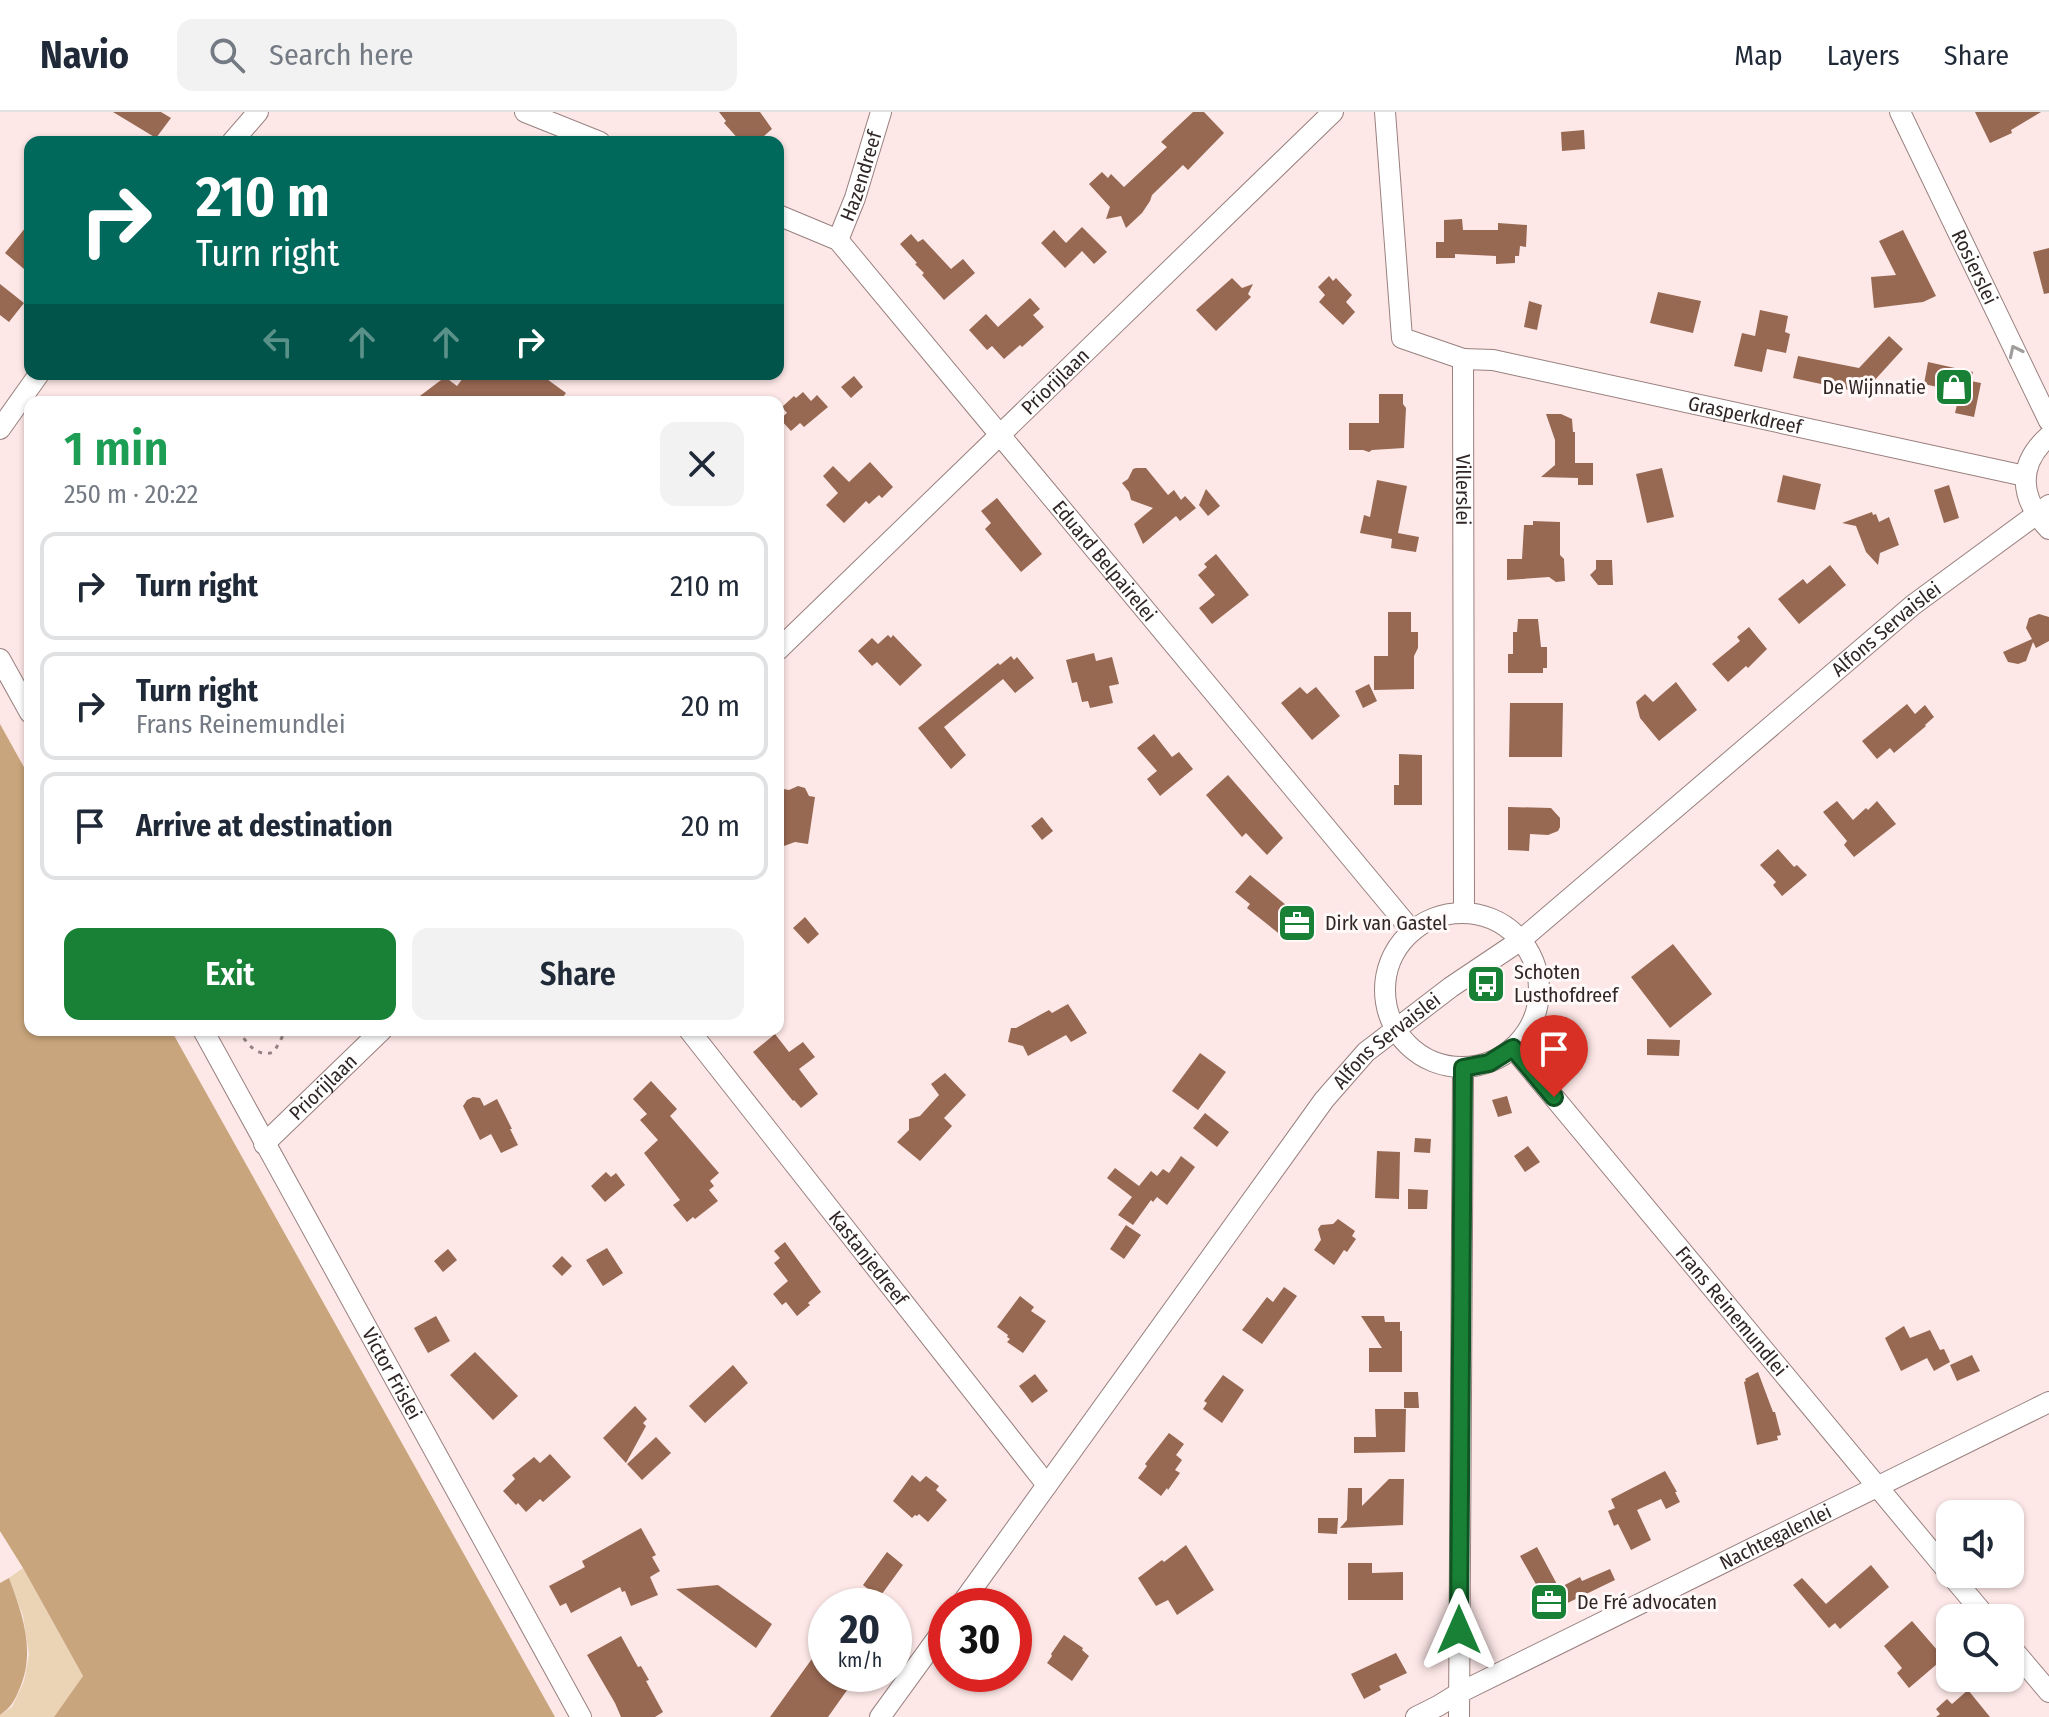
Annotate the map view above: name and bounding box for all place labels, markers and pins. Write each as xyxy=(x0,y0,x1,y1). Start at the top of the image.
shop icon: De Wijnnatie xyxy=(1933,366,1975,408)
place label: De Wijnnatie xyxy=(1822,375,1926,399)
office icon: Dirk van Gastel xyxy=(1276,902,1318,944)
place label: Dirk van Gastel xyxy=(1325,911,1447,935)
place label: Schoten Lusthofdreef xyxy=(1514,960,1620,1007)
bus stop icon: Schoten Lusthofdreef xyxy=(1465,963,1507,1005)
pin xyxy=(1520,1015,1588,1097)
office icon: De Fré advocaten xyxy=(1528,1581,1570,1623)
place label: De Fré advocaten xyxy=(1577,1590,1717,1614)

